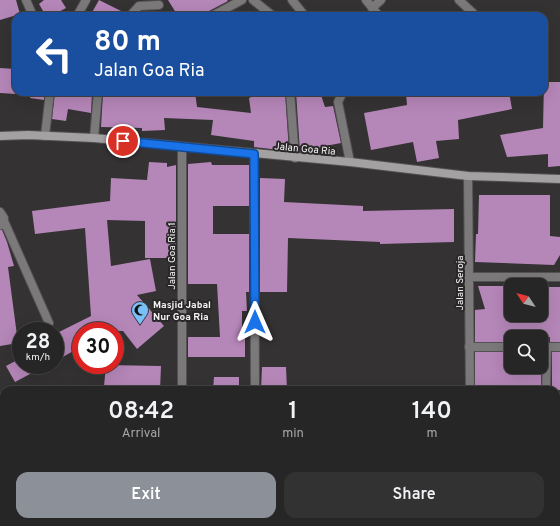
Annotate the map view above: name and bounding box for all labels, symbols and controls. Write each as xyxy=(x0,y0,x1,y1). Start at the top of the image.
text: 80 m xyxy=(94,25,161,61)
icon: left xyxy=(28,28,80,80)
text: Jalan Goa Ria xyxy=(94,60,204,83)
pin xyxy=(106,124,140,158)
icon: arrive xyxy=(112,130,134,152)
street label: Jalan Goa Ria xyxy=(274,140,336,159)
street label: Jalan Goa Ria 1 xyxy=(166,222,179,290)
street label: Jalan Seroja xyxy=(454,255,467,311)
north arrow xyxy=(504,278,548,322)
map controls xyxy=(504,278,548,374)
place label: Masjid Jabal Nur Goa Ria xyxy=(153,299,211,324)
mosque icon: Masjid Jabal Nur Goa Ria xyxy=(130,300,150,325)
position arrow xyxy=(234,301,276,343)
speed limit sign: 30 xyxy=(72,322,124,374)
text: 28 xyxy=(26,330,50,356)
button: search xyxy=(504,330,548,374)
text: km/h xyxy=(26,351,50,364)
text: 08:42 xyxy=(108,397,174,427)
text: 1 xyxy=(288,397,298,427)
text: 140 xyxy=(412,397,452,427)
text: Arrival xyxy=(122,426,160,442)
text: min xyxy=(282,426,304,442)
text: m xyxy=(426,426,437,442)
button: Exit xyxy=(16,472,276,518)
button: Share xyxy=(284,472,544,518)

